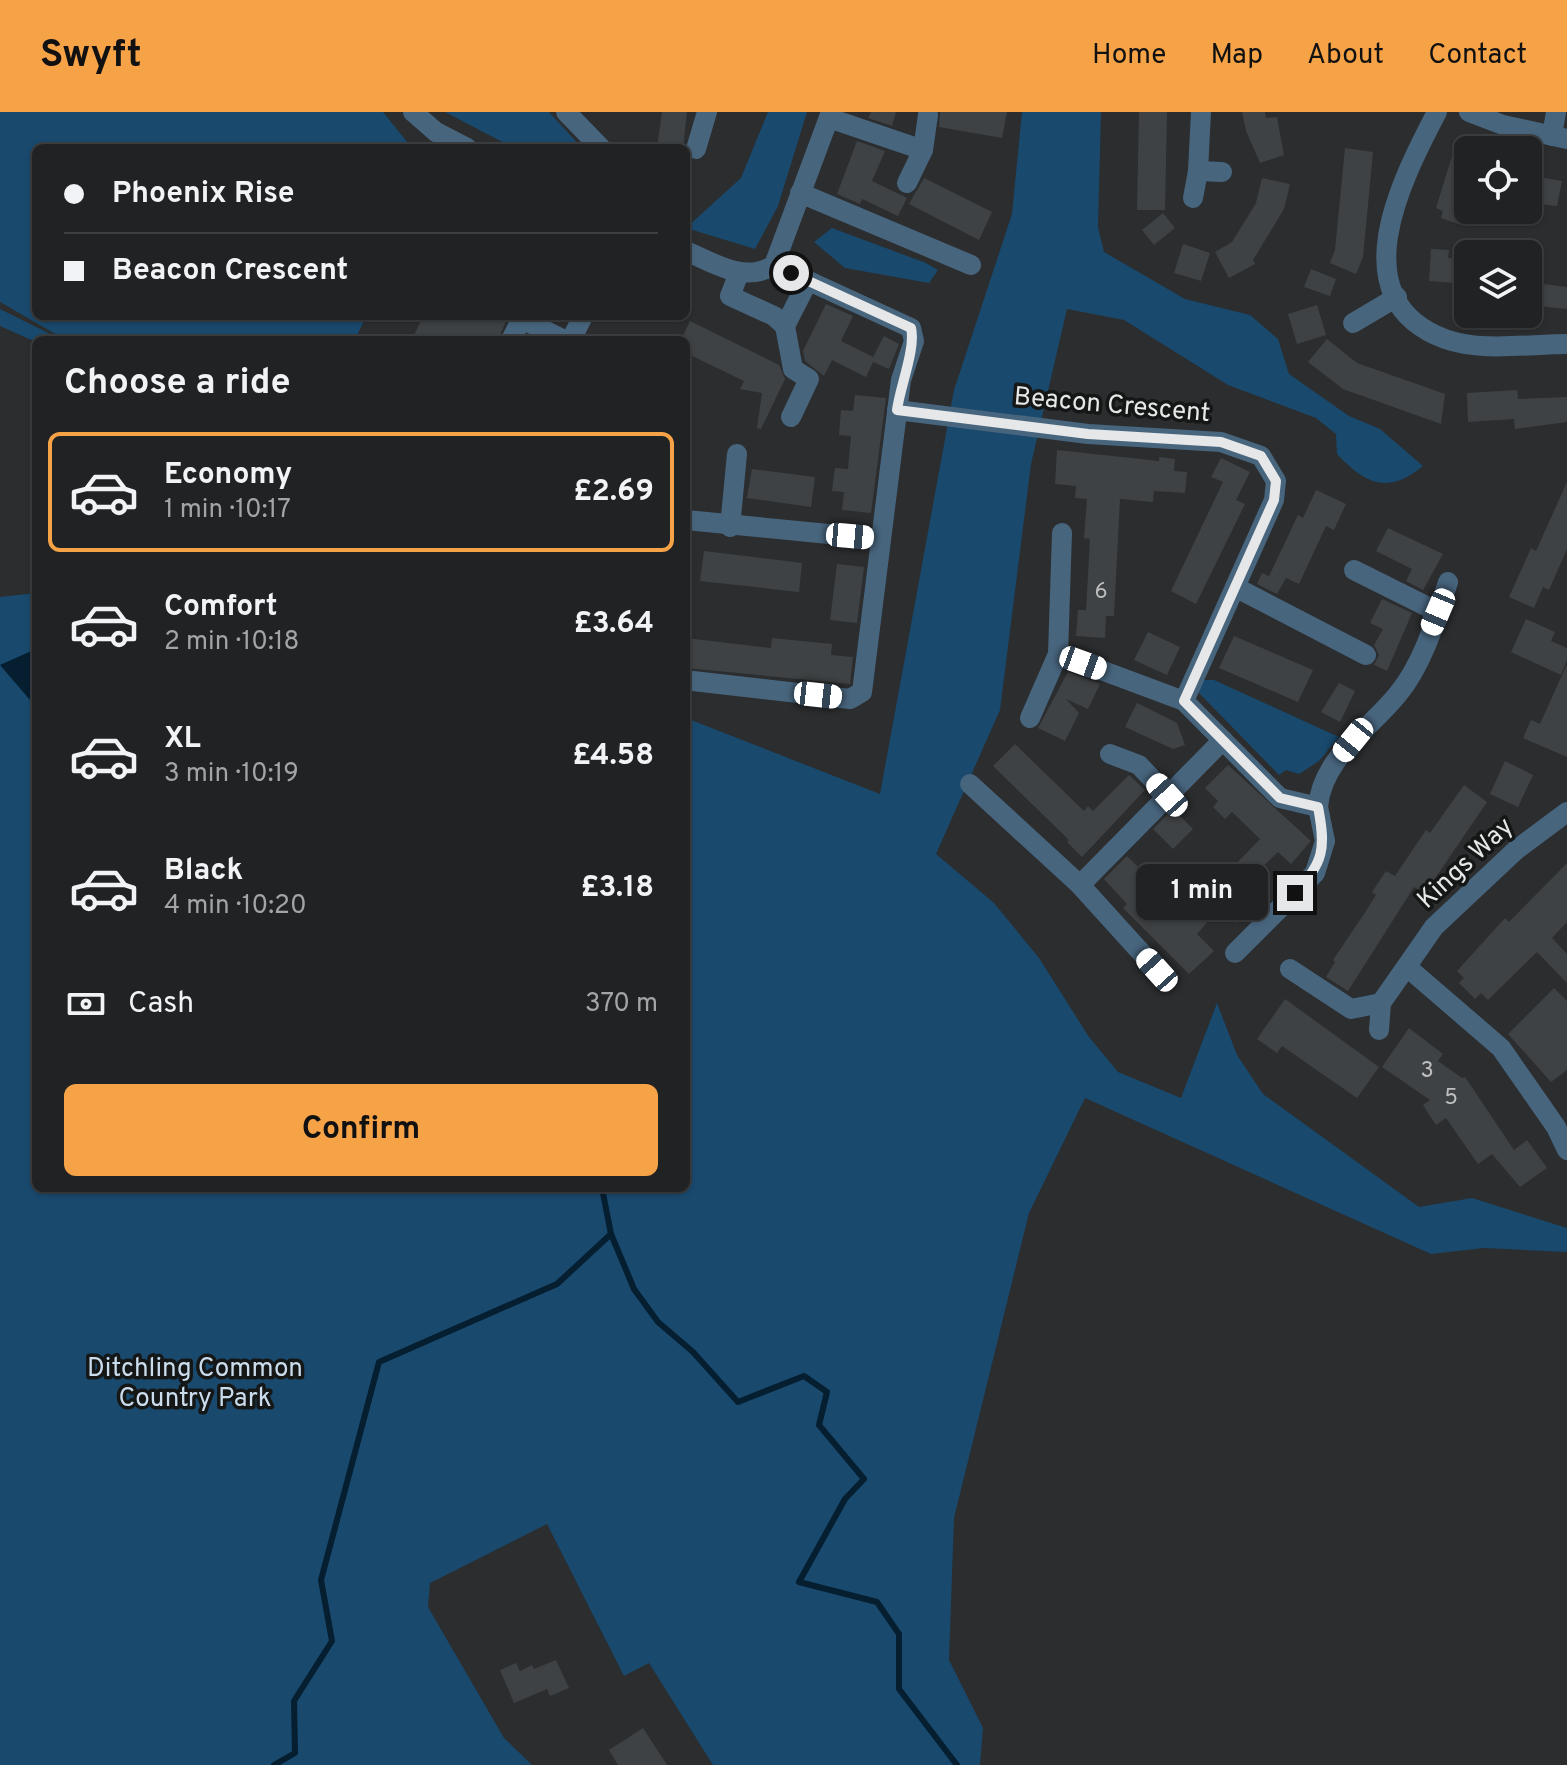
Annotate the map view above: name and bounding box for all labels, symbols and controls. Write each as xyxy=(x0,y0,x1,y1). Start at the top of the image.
text: Swyft xyxy=(40,32,142,81)
text: Home xyxy=(1092,38,1166,74)
text: Map xyxy=(1210,38,1263,74)
text: About xyxy=(1307,38,1384,74)
text: Contact xyxy=(1428,38,1527,74)
map controls xyxy=(1454,136,1542,328)
button: locate xyxy=(1454,136,1542,224)
text: Phoenix Rise xyxy=(112,176,294,213)
button: layers xyxy=(1454,240,1542,328)
text: Beacon Crescent xyxy=(112,253,348,290)
route start xyxy=(773,255,809,291)
text: Choose a ride xyxy=(64,361,290,407)
street label: Beacon Crescent xyxy=(1012,381,1212,431)
icon: car xyxy=(68,456,140,528)
text: Economy xyxy=(164,457,292,494)
text: £2.69 xyxy=(573,474,654,511)
text: 1 min · 10:17 xyxy=(164,494,291,527)
car xyxy=(825,522,875,550)
house number: 6 xyxy=(1094,579,1108,606)
car xyxy=(1418,585,1458,639)
icon: car xyxy=(68,588,140,660)
text: Comfort xyxy=(164,589,277,626)
text: £3.64 xyxy=(574,606,654,643)
text: 2 min · 10:18 xyxy=(164,626,299,659)
car xyxy=(1056,644,1110,682)
car xyxy=(793,681,843,709)
car xyxy=(1329,714,1377,766)
icon: car xyxy=(68,720,140,792)
text: XL xyxy=(164,721,201,758)
text: £4.58 xyxy=(572,738,654,775)
text: 3 min · 10:19 xyxy=(164,758,299,791)
car xyxy=(1142,769,1192,821)
street label: Kings Way xyxy=(1411,811,1521,917)
icon: car xyxy=(68,852,140,924)
text: Black xyxy=(164,853,243,890)
callout: 1 min xyxy=(1135,865,1267,921)
text: £3.18 xyxy=(580,870,654,907)
text: 1 min xyxy=(1171,875,1233,908)
route end xyxy=(1277,875,1313,911)
text: 4 min · 10:20 xyxy=(164,890,307,923)
car xyxy=(1132,944,1182,996)
icon: cash xyxy=(64,982,108,1026)
text: Cash xyxy=(128,986,194,1023)
text: 370 m xyxy=(585,988,658,1021)
house number: 3 xyxy=(1420,1058,1434,1085)
button: Confirm xyxy=(64,1084,658,1176)
house number: 5 xyxy=(1444,1085,1458,1112)
park label: Ditchling Common Country Park xyxy=(87,1353,303,1416)

